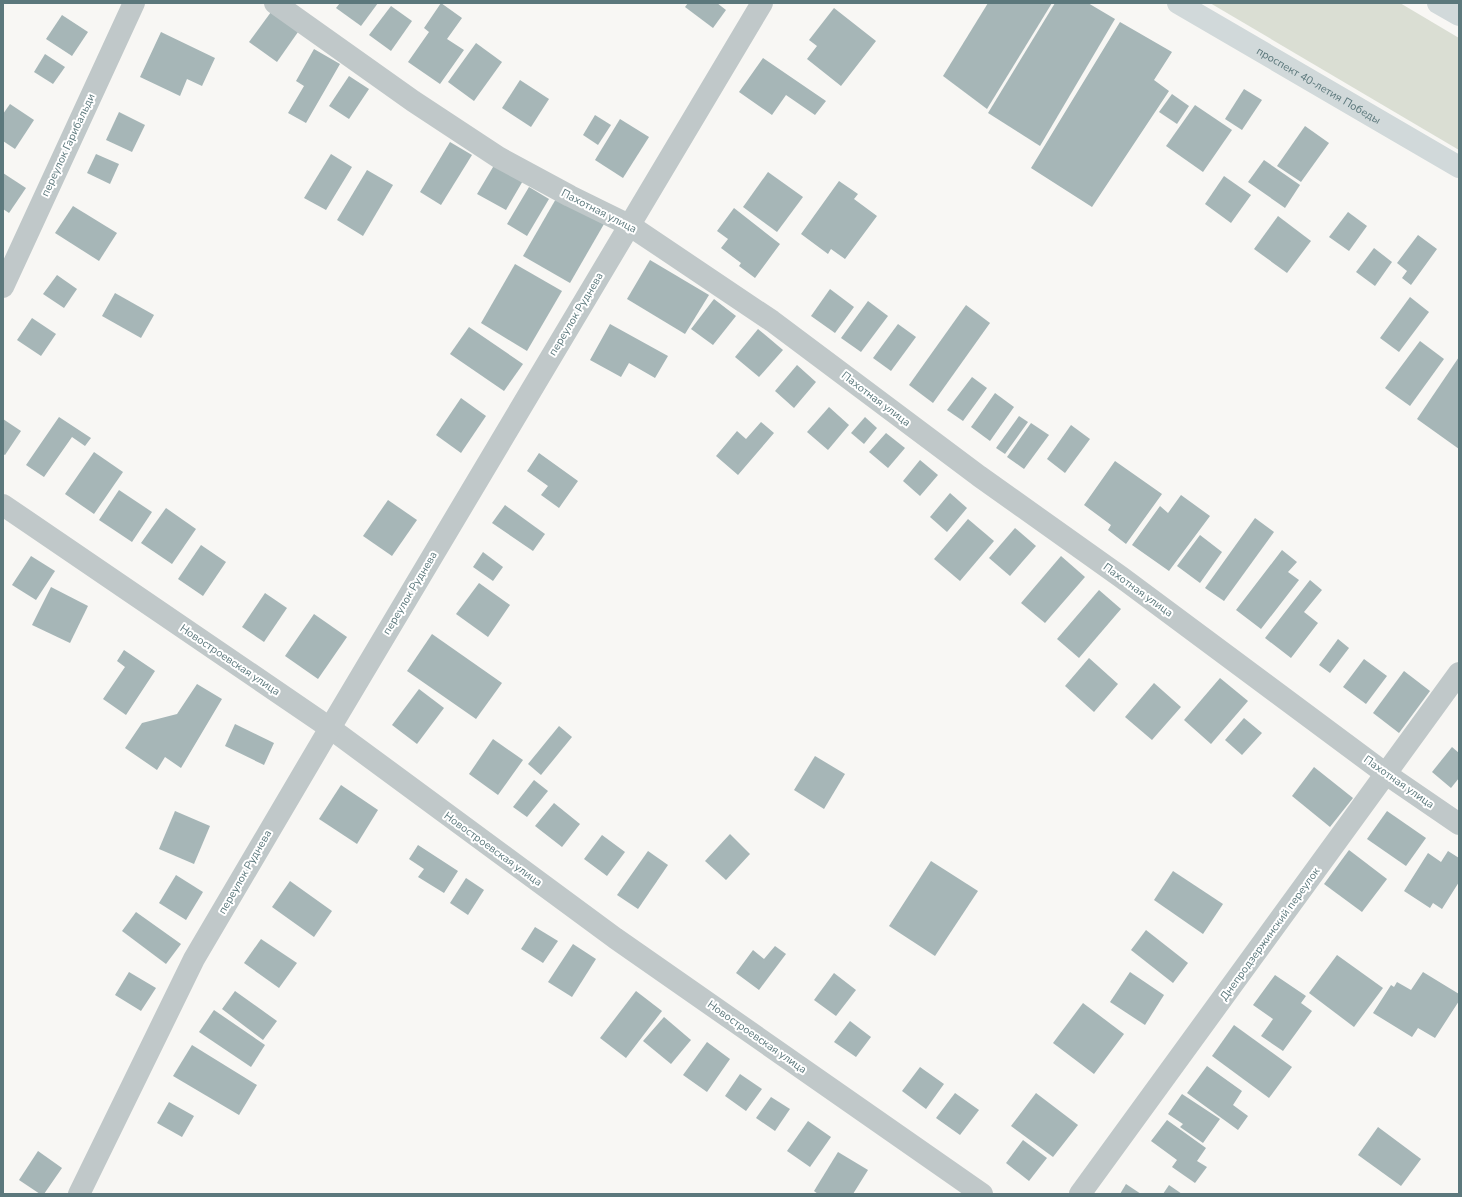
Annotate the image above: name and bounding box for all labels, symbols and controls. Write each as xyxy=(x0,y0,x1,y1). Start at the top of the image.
street label: проспект 40-летия Победы xyxy=(1254,43,1384,127)
street label: переулок Гарибальди xyxy=(38,91,98,199)
street label: Пахотная улица xyxy=(559,185,639,237)
street label: переулок Руднева xyxy=(545,269,607,359)
street label: Пахотная улица xyxy=(838,368,914,430)
street label: переулок Руднева xyxy=(379,548,441,638)
street label: Пахотная улица xyxy=(1100,560,1176,620)
street label: Новостроевская улица xyxy=(177,621,283,699)
street label: Пахотная улица xyxy=(1361,752,1437,812)
street label: Новостроевская улица xyxy=(441,808,545,890)
street label: переулок Руднева xyxy=(215,827,275,917)
street label: Днепродзержинский переулок xyxy=(1217,864,1324,1004)
street label: Новостроевская улица xyxy=(704,997,810,1077)

